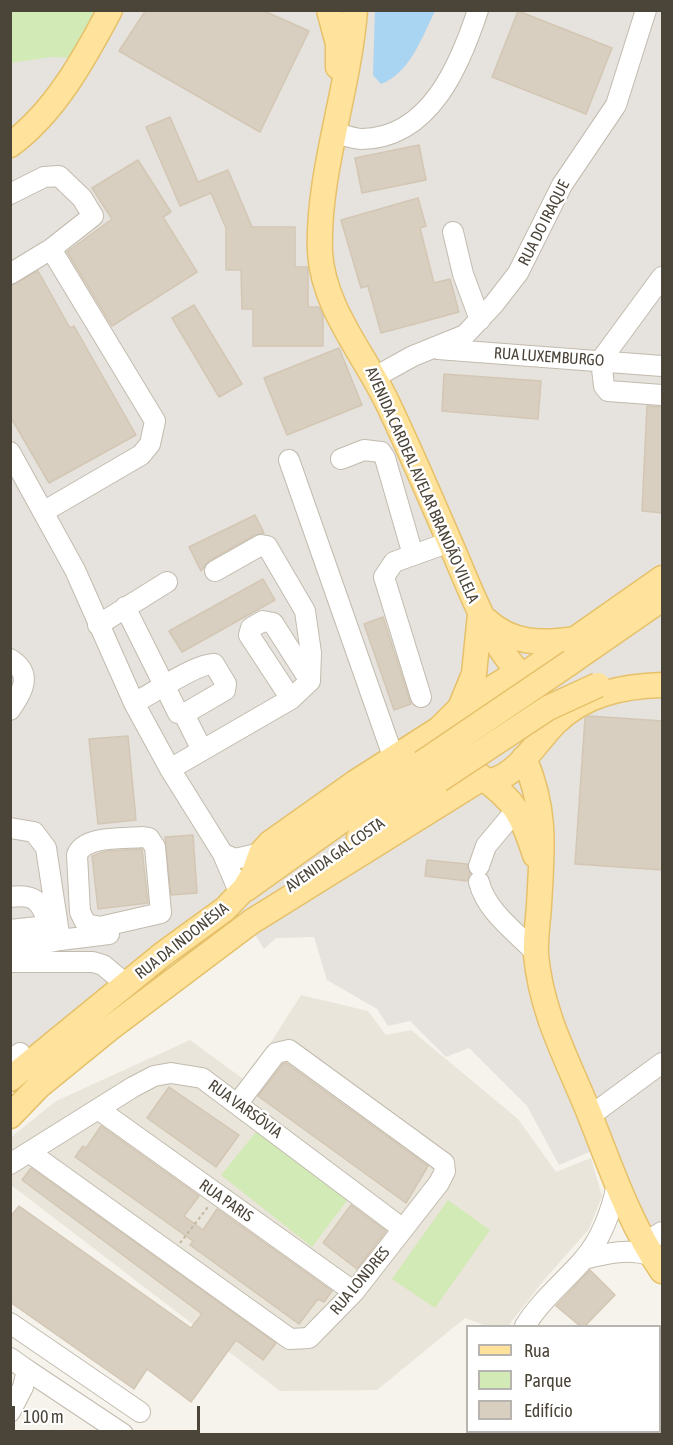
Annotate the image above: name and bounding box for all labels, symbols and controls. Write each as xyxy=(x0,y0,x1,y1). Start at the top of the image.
street label: RUA DO IRAQUE xyxy=(514,177,574,269)
street label: RUA LUXEMBURGO xyxy=(493,344,605,370)
street label: AVENIDA CARDEAL AVELAR BRANDÃO VILELA xyxy=(361,364,483,606)
street label: AVENIDA GAL COSTA xyxy=(282,814,388,896)
street label: RUA DA INDONÉSIA xyxy=(131,899,233,983)
street label: RUA VARSŌVIA xyxy=(204,1076,286,1142)
street label: RUA PARIS xyxy=(195,1176,257,1226)
street label: RUA LONDRES xyxy=(326,1243,394,1319)
legend xyxy=(466,1325,661,1433)
text: Rua xyxy=(524,1340,550,1361)
text: Parque xyxy=(524,1370,572,1391)
scale bar xyxy=(15,1394,202,1432)
text: Edifício xyxy=(524,1400,573,1421)
text: 100 m xyxy=(23,1406,64,1427)

